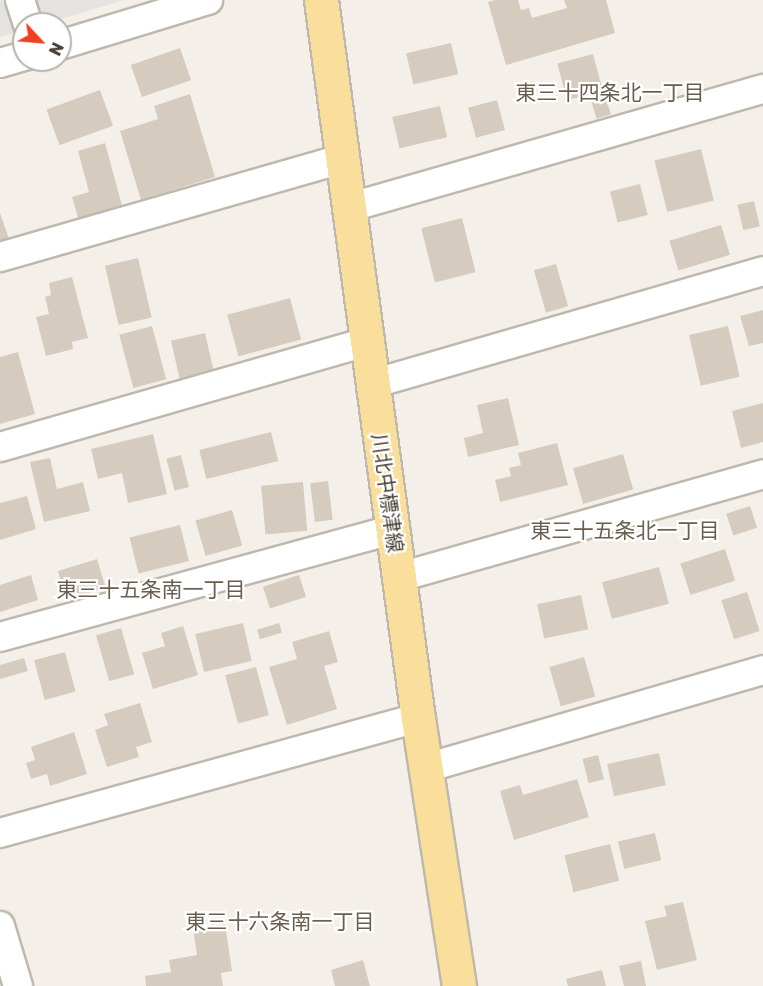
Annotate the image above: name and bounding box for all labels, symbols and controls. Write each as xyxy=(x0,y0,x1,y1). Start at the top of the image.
north arrow xyxy=(12,12,72,72)
text: N xyxy=(45,39,68,59)
district label: 東三十四条北一丁目 xyxy=(516,79,704,105)
street label: 川北中標津線 xyxy=(368,432,408,554)
district label: 東三十五条北一丁目 xyxy=(531,517,719,543)
district label: 東三十五条南一丁目 xyxy=(57,576,245,602)
district label: 東三十六条南一丁目 xyxy=(186,908,374,934)

